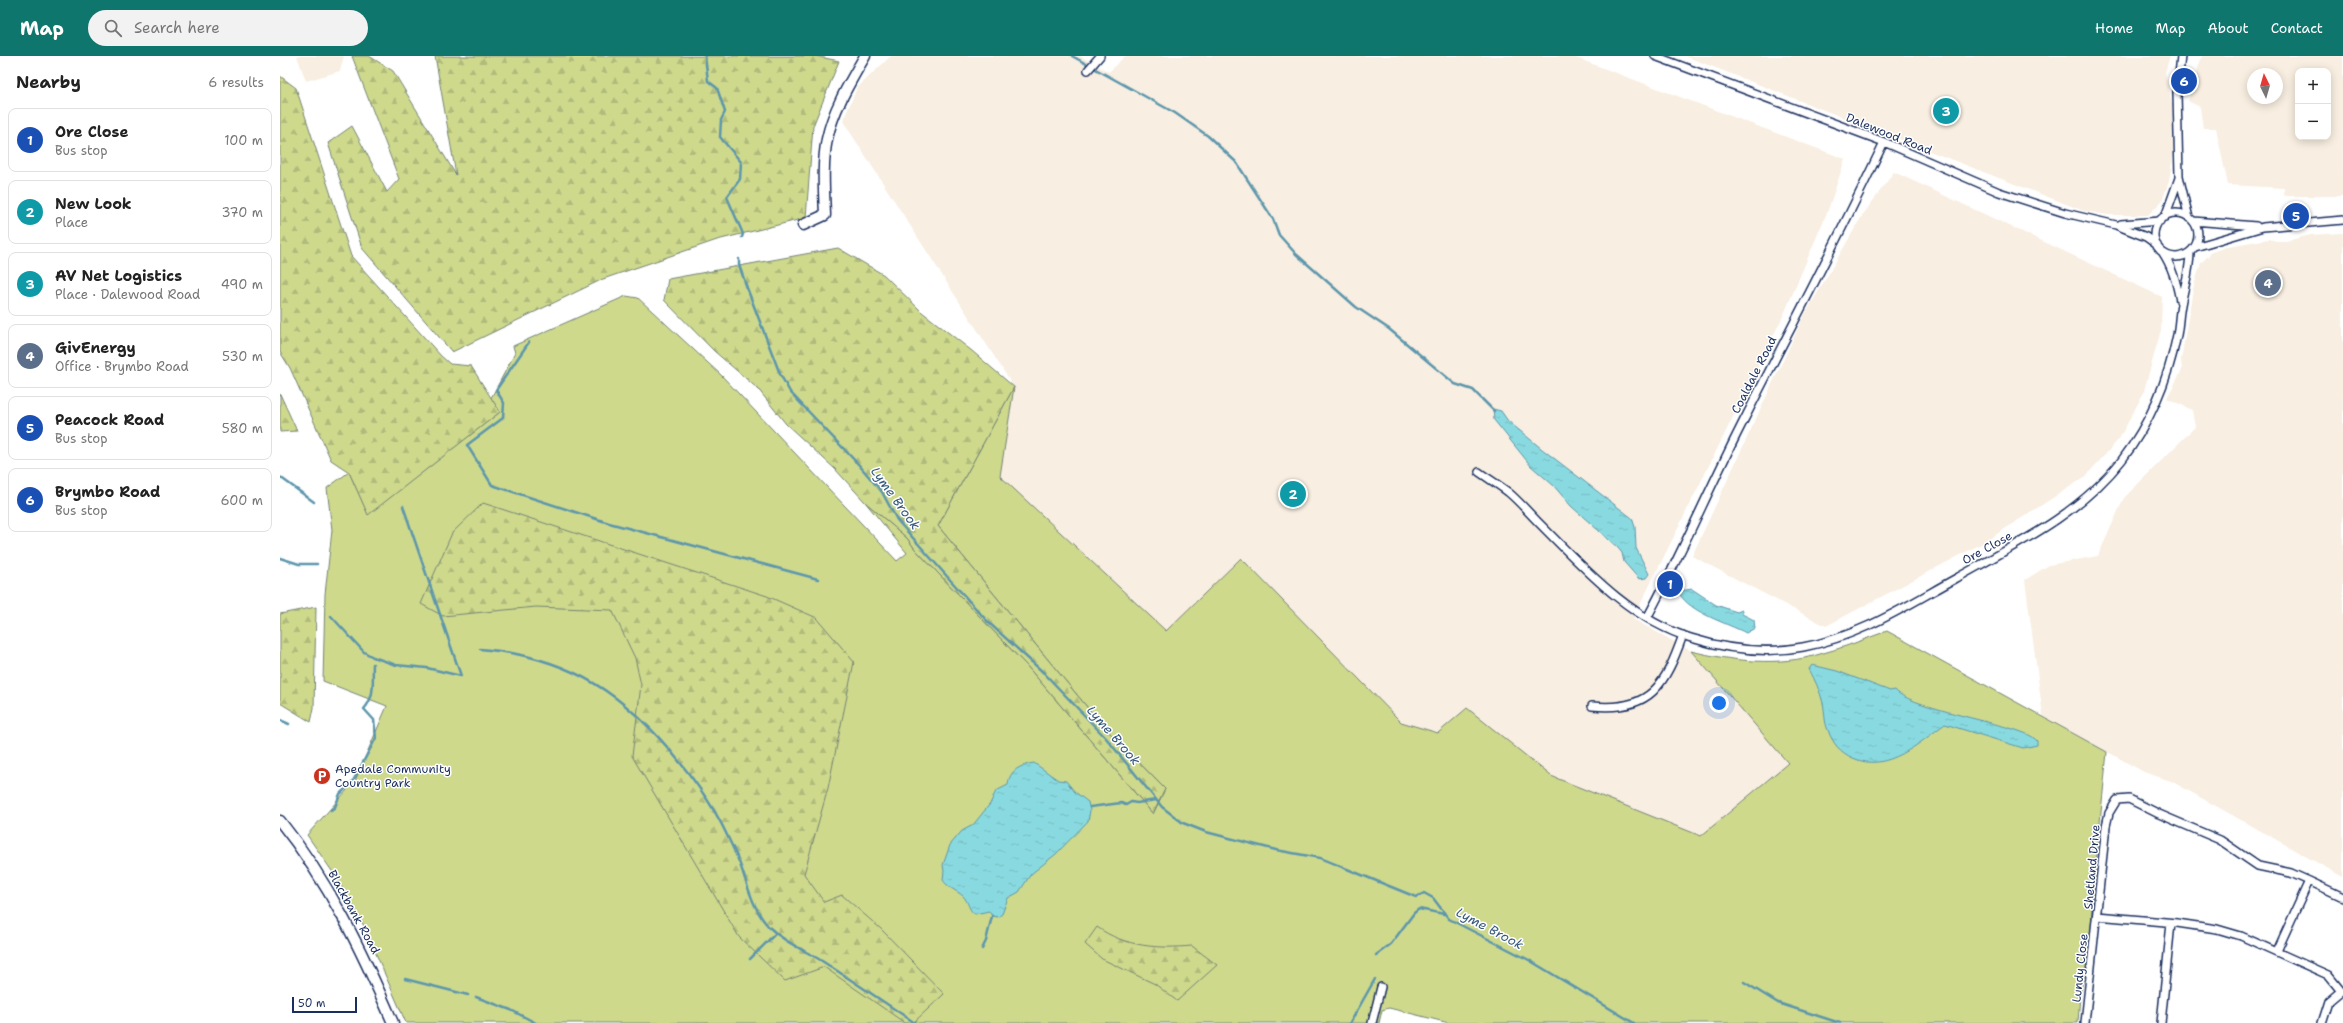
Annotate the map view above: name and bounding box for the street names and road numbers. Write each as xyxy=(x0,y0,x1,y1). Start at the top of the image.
street label: Dalewood Road xyxy=(1843,109,1935,159)
street label: Coaldale Road xyxy=(1728,333,1781,416)
street label: Ore Close xyxy=(1959,528,2015,568)
street label: Shetland Drive xyxy=(2080,824,2104,910)
street label: Blackbank Road xyxy=(324,867,384,957)
street label: Lundy Close xyxy=(2068,933,2092,1003)

